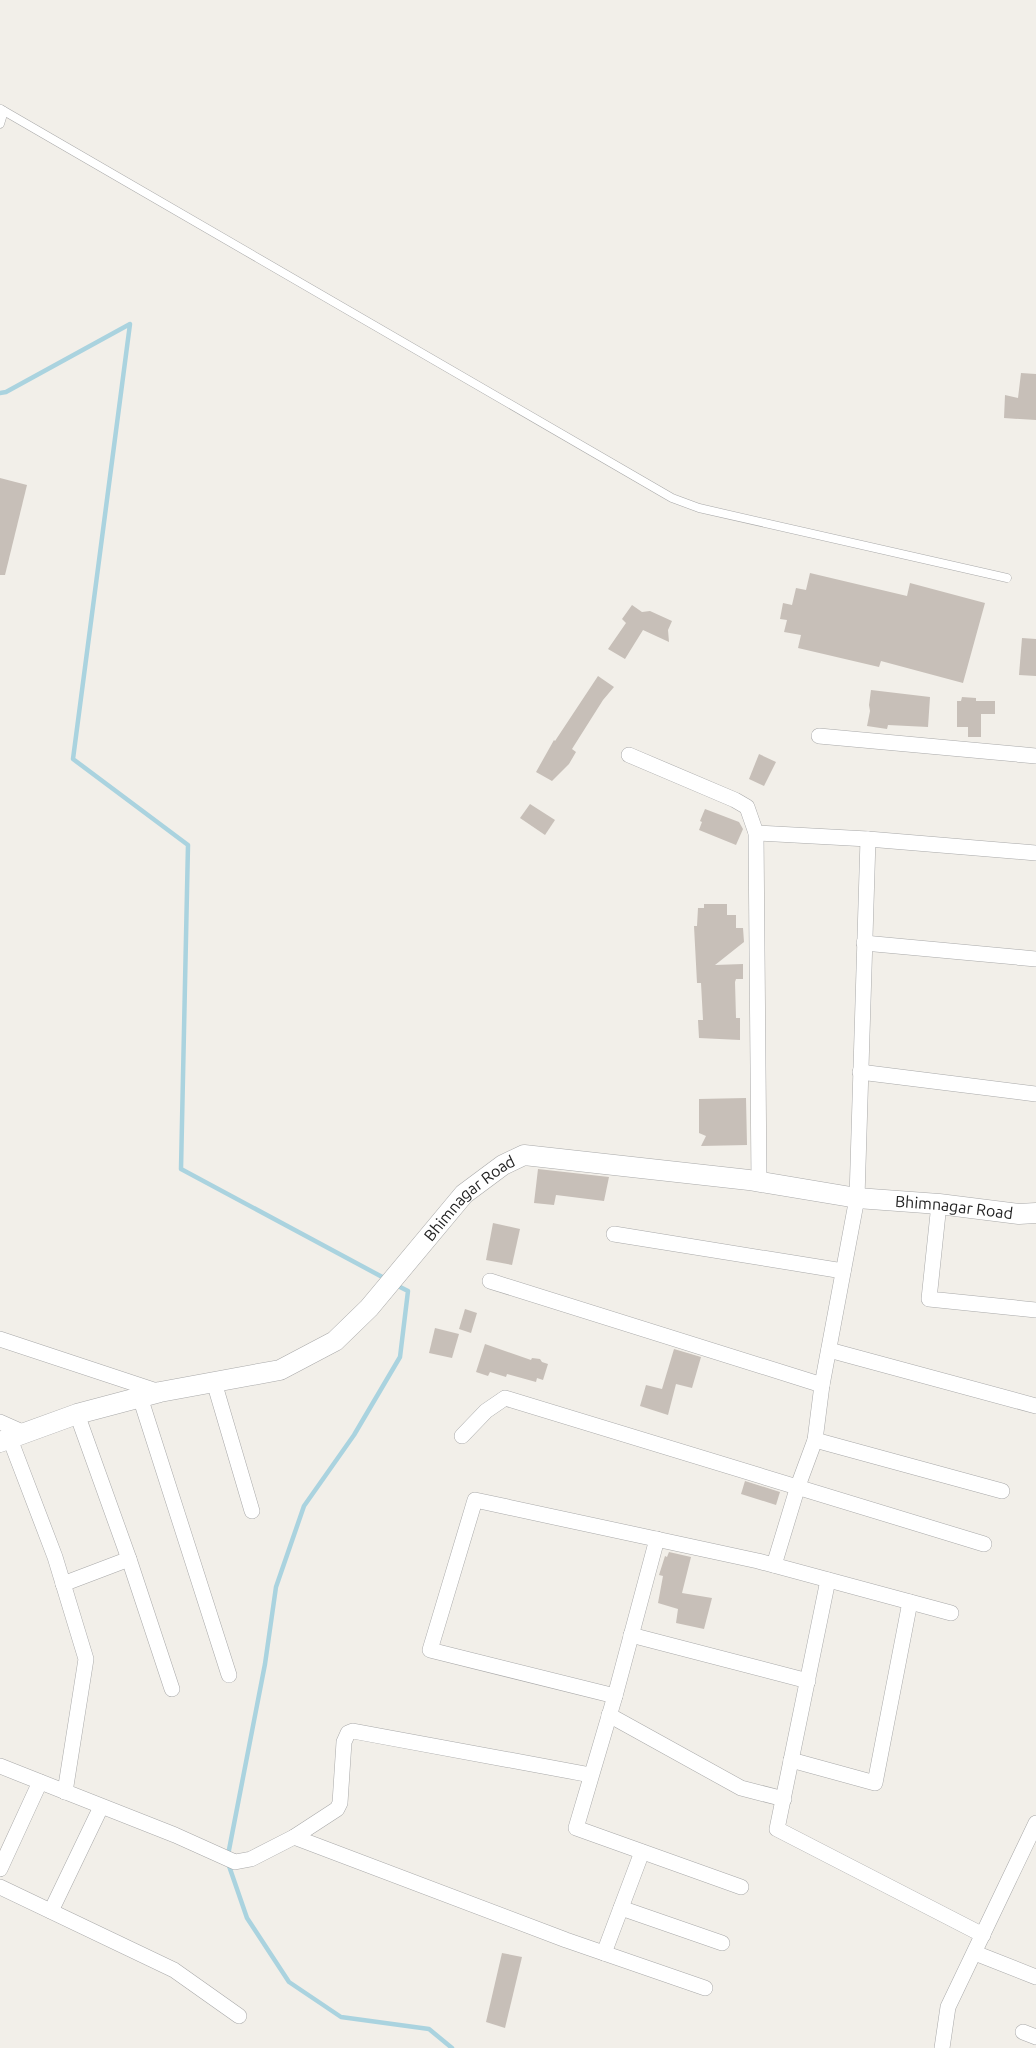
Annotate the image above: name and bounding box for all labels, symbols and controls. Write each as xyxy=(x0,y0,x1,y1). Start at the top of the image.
street label: Bhimnagar Road xyxy=(420,1152,518,1244)
street label: Bhimnagar Road xyxy=(895,1192,1014,1222)

